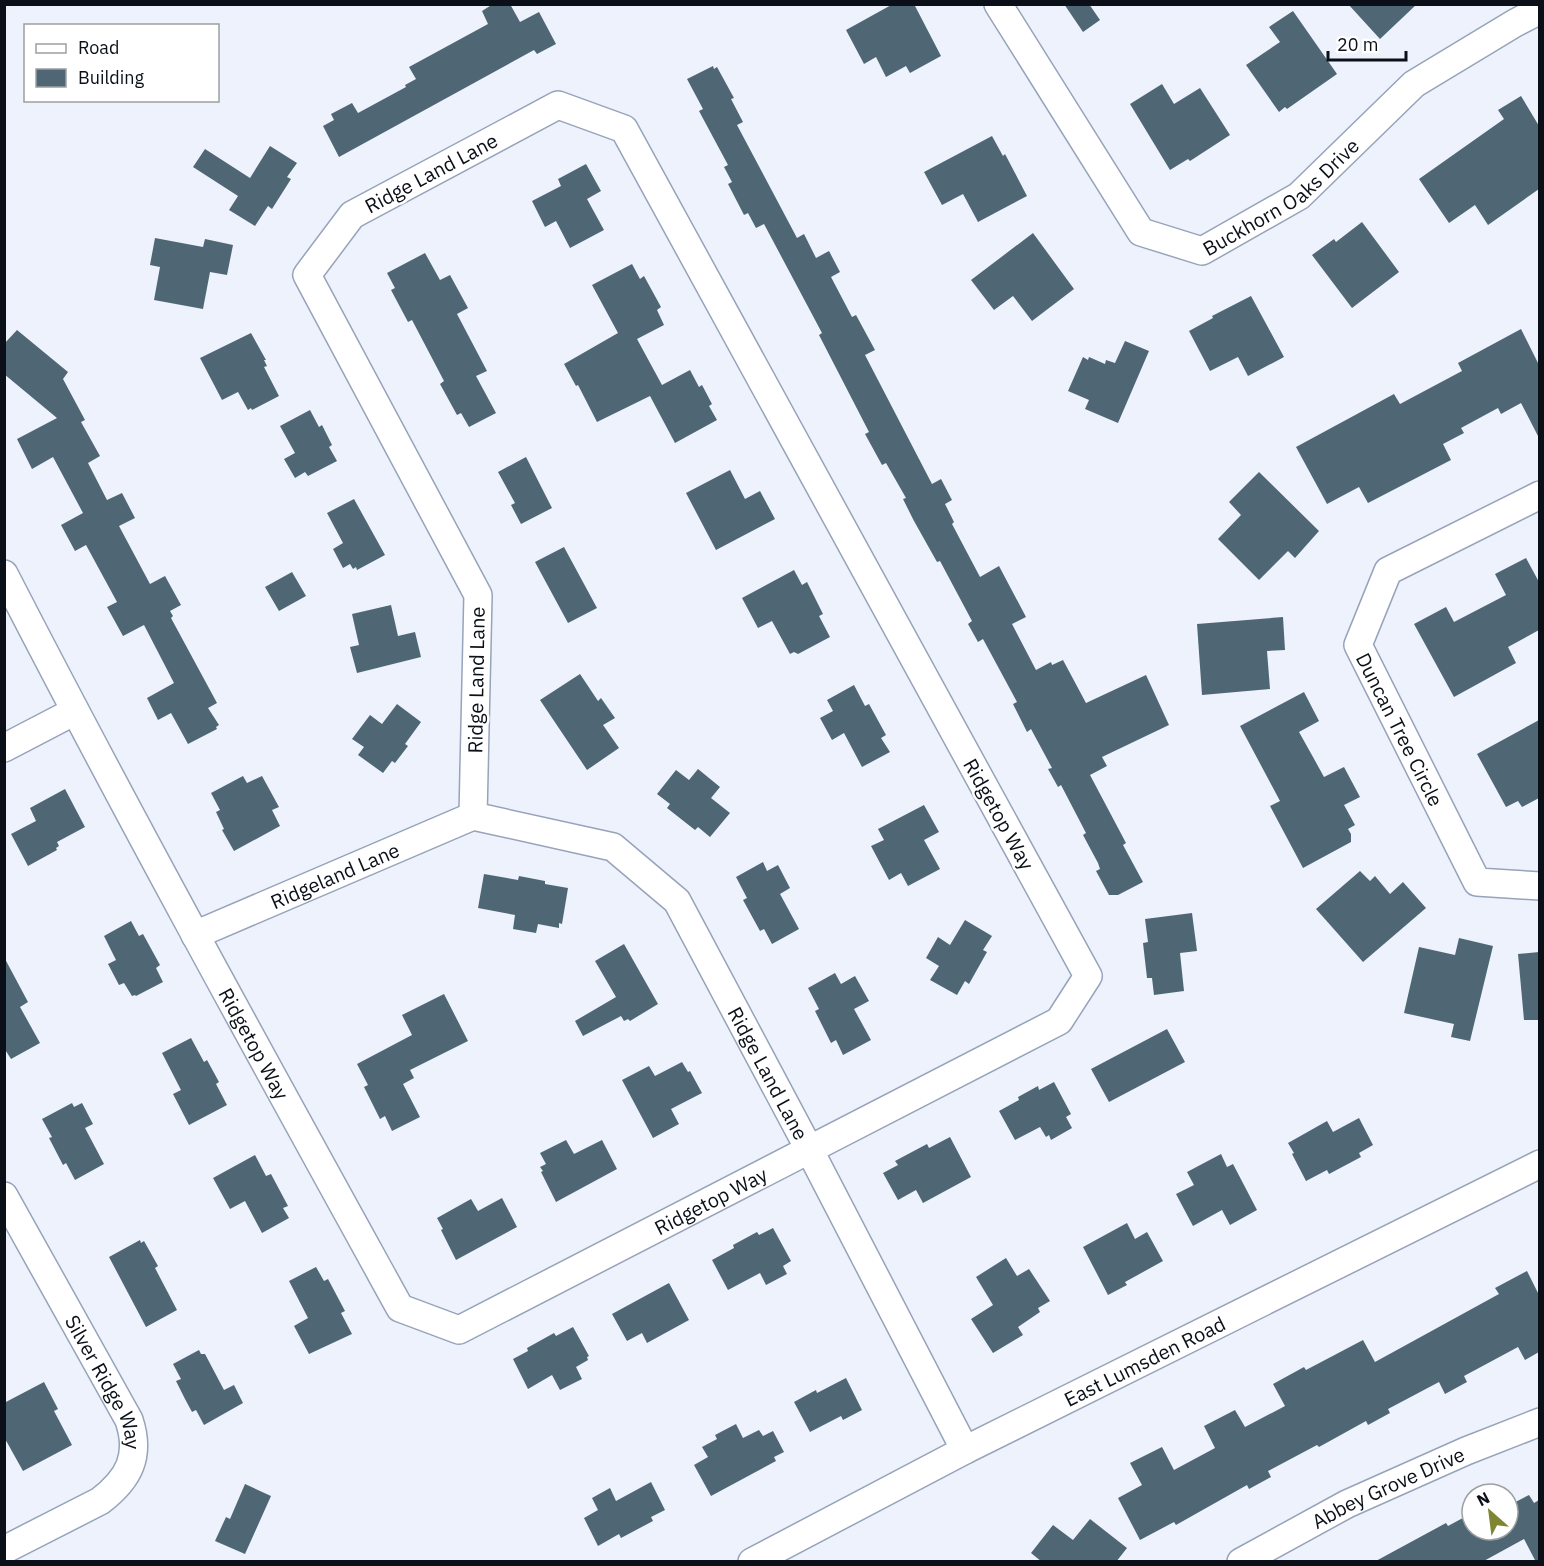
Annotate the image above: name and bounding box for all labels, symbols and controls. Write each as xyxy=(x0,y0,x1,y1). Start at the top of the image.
legend xyxy=(24,24,219,102)
scale bar xyxy=(1328,24,1406,62)
text: 20 m xyxy=(1337,33,1379,56)
text: Road xyxy=(78,36,119,59)
text: Building xyxy=(78,66,145,89)
street label: Ridge Land Lane xyxy=(360,127,502,219)
street label: Buckhorn Oaks Drive xyxy=(1197,132,1364,262)
street label: Ridge Land Lane xyxy=(461,606,491,754)
street label: Duncan Tree Circle xyxy=(1350,648,1450,811)
street label: Ridgetop Way xyxy=(957,753,1041,875)
street label: Ridgeland Lane xyxy=(266,836,403,915)
street label: Ridgetop Way xyxy=(213,983,296,1104)
street label: Ridge Land Lane xyxy=(722,1002,815,1144)
street label: Ridgetop Way xyxy=(649,1160,772,1241)
street label: East Lumsden Road xyxy=(1059,1309,1230,1412)
street label: Silver Ridge Way xyxy=(59,1310,147,1450)
street label: Abbey Grove Drive xyxy=(1307,1440,1469,1534)
north arrow xyxy=(1460,1482,1520,1542)
text: N xyxy=(1473,1487,1493,1510)

